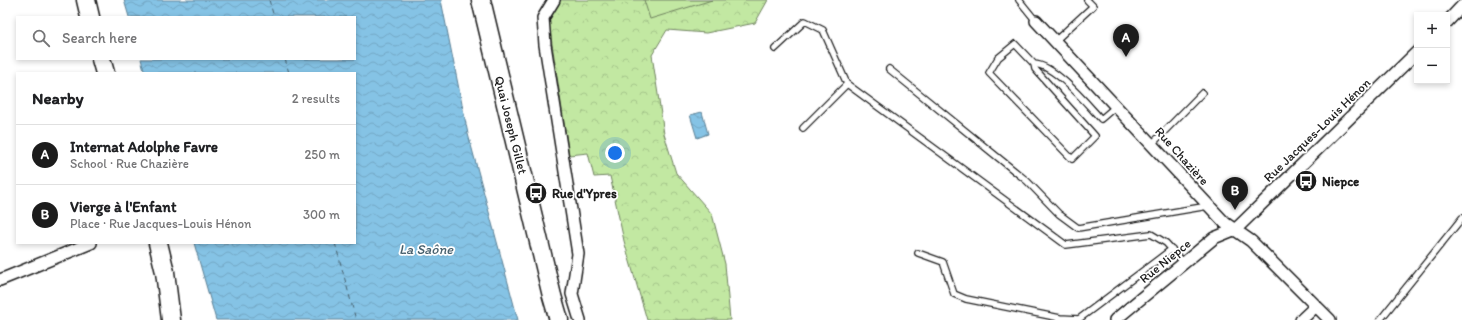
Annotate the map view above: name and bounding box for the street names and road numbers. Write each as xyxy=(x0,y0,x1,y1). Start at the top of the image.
street label: Quai Joseph Gillet xyxy=(492,74,530,176)
street label: Rue Jacques-Louis Hénon xyxy=(1261,75,1374,185)
street label: Rue Chazière xyxy=(1152,124,1212,188)
street label: Rue Niepce xyxy=(1136,236,1194,286)

